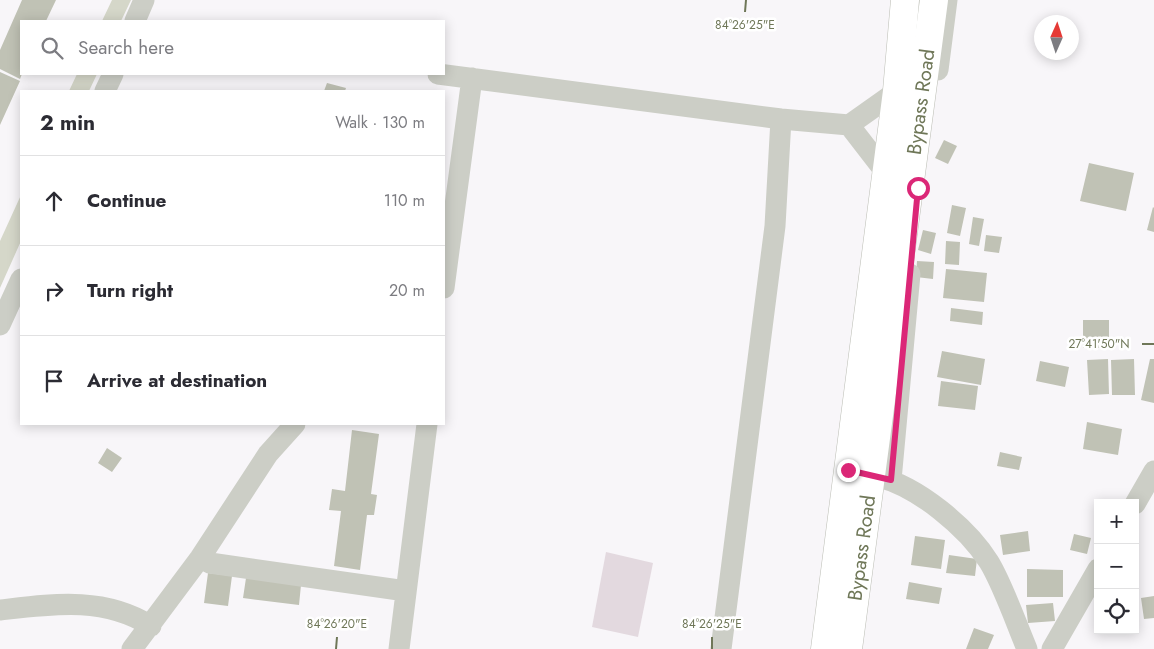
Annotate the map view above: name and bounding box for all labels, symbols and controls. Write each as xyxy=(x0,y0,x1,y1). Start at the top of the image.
north arrow xyxy=(1034,15,1079,60)
text: 84°26'25"E xyxy=(715,16,775,34)
search box xyxy=(20,20,445,75)
icon: search xyxy=(38,34,66,62)
text: Search here xyxy=(78,34,174,61)
street label: Bypass Road xyxy=(899,47,942,156)
text: 2 min xyxy=(40,108,95,138)
text: Walk · 130 m xyxy=(335,111,425,134)
route start xyxy=(907,177,930,200)
icon: ahead xyxy=(40,187,68,215)
text: Continue xyxy=(87,187,166,214)
text: 110 m xyxy=(384,189,425,212)
icon: right xyxy=(40,277,68,305)
text: Turn right xyxy=(87,277,173,304)
text: 20 m xyxy=(389,279,425,302)
text: 27°41'50"N xyxy=(1068,335,1130,353)
icon: arrive xyxy=(40,367,68,395)
text: Arrive at destination xyxy=(87,367,267,394)
route end xyxy=(837,459,860,482)
street label: Bypass Road xyxy=(840,493,883,602)
map controls xyxy=(1094,499,1139,634)
button: + xyxy=(1094,499,1139,544)
button: − xyxy=(1094,544,1139,589)
button: locate xyxy=(1094,589,1139,634)
text: 84°26'20"E xyxy=(307,615,367,633)
text: 84°26'25"E xyxy=(682,615,742,633)

